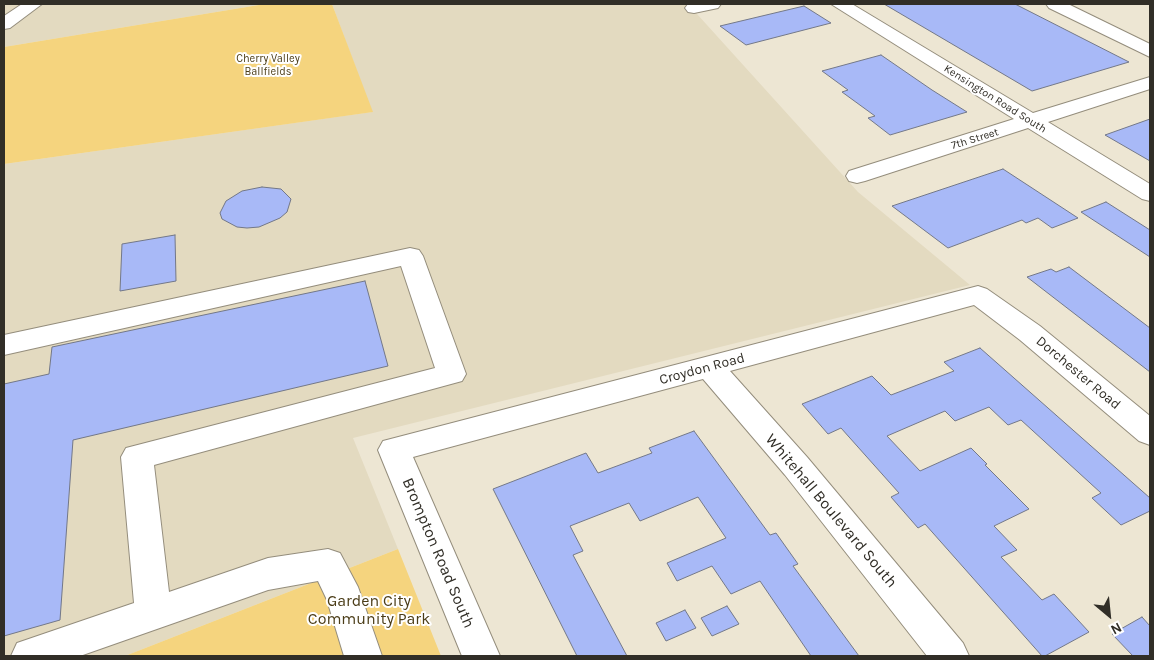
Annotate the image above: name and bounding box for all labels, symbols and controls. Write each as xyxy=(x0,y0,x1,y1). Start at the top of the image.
park label: Cherry Valley Ballfields xyxy=(236,52,300,78)
street label: Kensington Road South xyxy=(941,62,1049,136)
street label: 7th Street xyxy=(950,126,1000,152)
street label: Dorchester Road xyxy=(1032,333,1124,413)
street label: Croydon Road xyxy=(657,350,747,388)
street label: Whitehall Boulevard South xyxy=(761,430,901,592)
street label: Brompton Road South xyxy=(398,475,478,631)
north arrow xyxy=(1084,590,1134,640)
park label: Garden City Community Park xyxy=(308,591,430,629)
text: N xyxy=(1108,619,1125,639)

